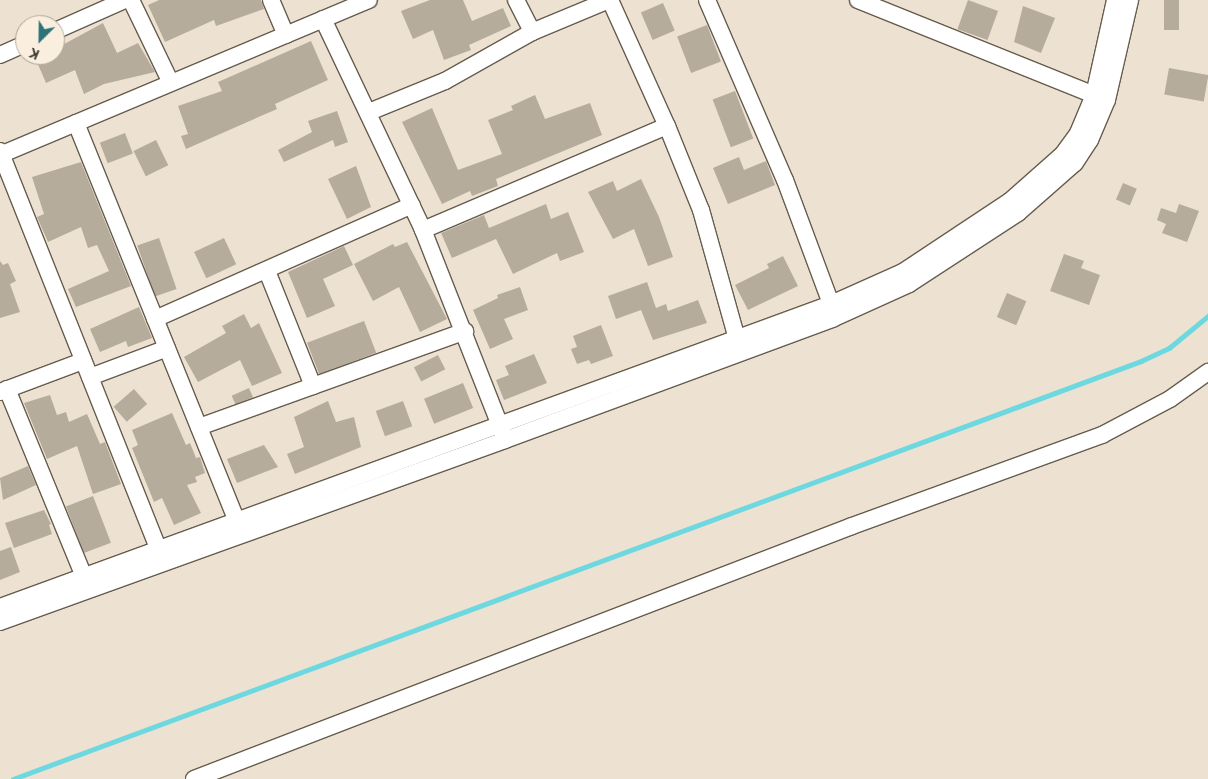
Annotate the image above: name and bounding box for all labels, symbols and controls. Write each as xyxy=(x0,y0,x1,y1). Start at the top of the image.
north arrow xyxy=(15,15,65,65)
text: K xyxy=(27,44,42,63)

